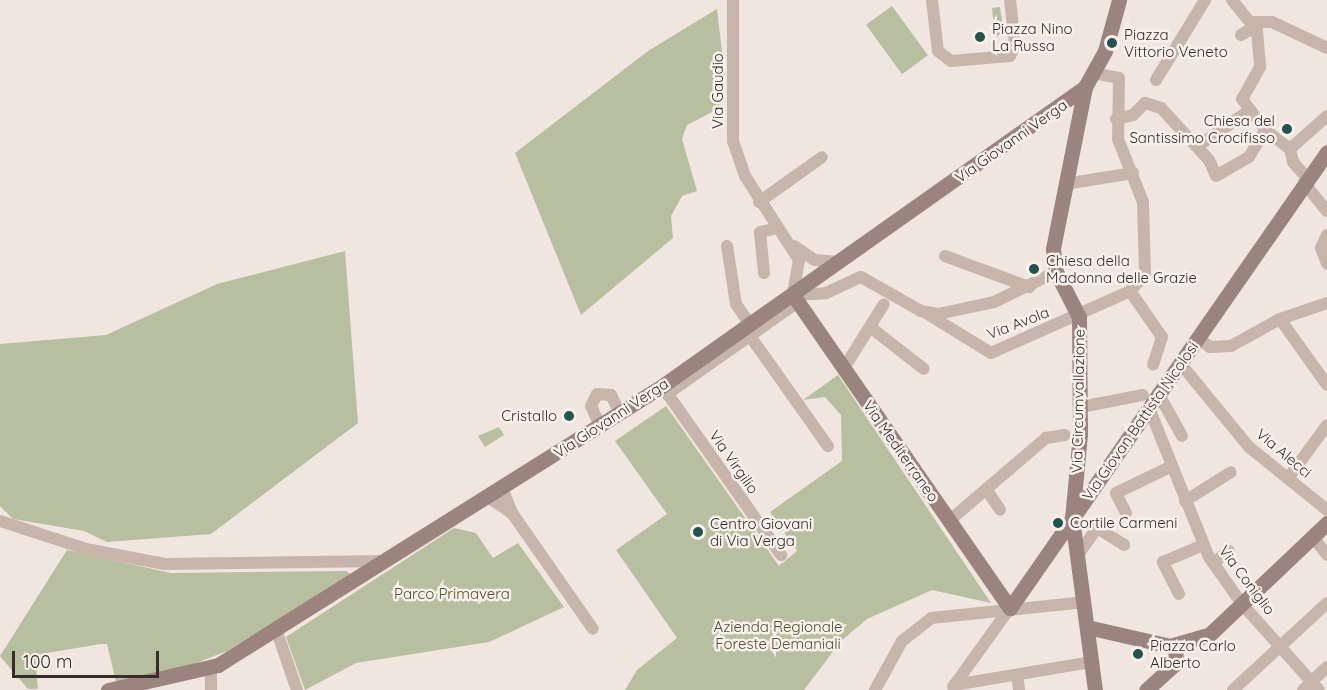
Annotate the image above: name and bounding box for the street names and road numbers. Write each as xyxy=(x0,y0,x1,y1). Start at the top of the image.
street label: Via Gaudio xyxy=(709,53,727,129)
street label: Via Giovanni Verga xyxy=(952,96,1070,186)
street label: Via Avola xyxy=(984,303,1052,343)
street label: Via Circumvallazione xyxy=(1068,329,1088,473)
street label: Via Giovan Battista Nicolosi xyxy=(1078,338,1202,504)
street label: Via Giovanni Verga xyxy=(550,374,672,462)
street label: Via Mediterraneo xyxy=(859,397,943,505)
street label: Via Alecci xyxy=(1253,425,1315,481)
street label: Via Virgilio xyxy=(706,427,762,497)
street label: Via Coniglio xyxy=(1215,542,1279,618)

